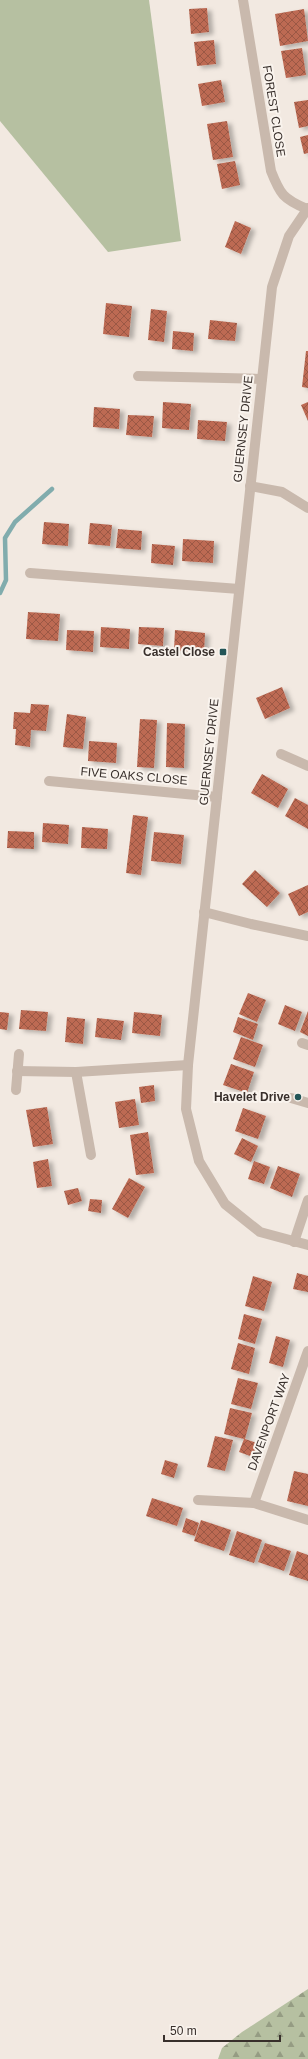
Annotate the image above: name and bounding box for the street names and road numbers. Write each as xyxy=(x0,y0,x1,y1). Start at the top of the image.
street label: FOREST CLOSE xyxy=(260,64,288,158)
street label: GUERNSEY DRIVE xyxy=(230,375,256,483)
street label: GUERNSEY DRIVE xyxy=(196,698,222,806)
street label: FIVE OAKS CLOSE xyxy=(80,764,188,788)
street label: DAVENPORT WAY xyxy=(245,1371,293,1473)

